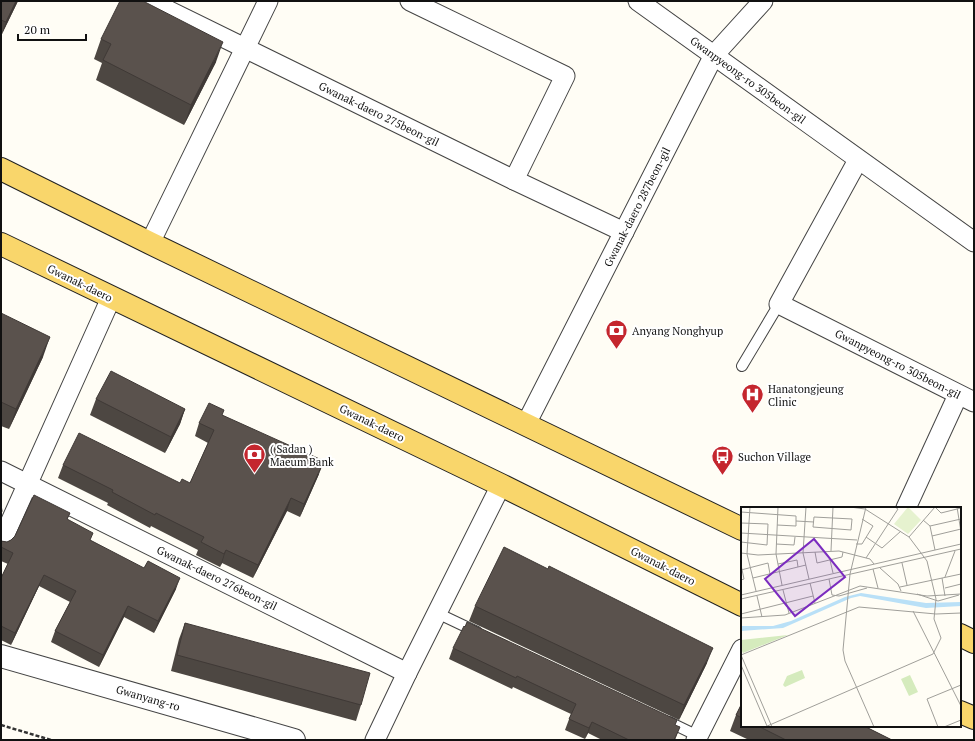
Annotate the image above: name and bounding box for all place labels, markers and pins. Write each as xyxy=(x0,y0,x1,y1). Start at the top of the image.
bank icon: Anyang Nonghyup xyxy=(604,318,630,351)
place label: Anyang Nonghyup xyxy=(632,324,723,338)
hospital icon: Hanatongjeung Clinic xyxy=(739,382,765,415)
place label: Hanatongjeung Clinic xyxy=(768,382,844,409)
bank icon: ( Sadan ) Maeum Bank xyxy=(242,442,268,475)
place label: ( Sadan ) Maeum Bank xyxy=(270,442,334,469)
bus stop icon: Suchon Village xyxy=(710,444,736,477)
place label: Suchon Village xyxy=(738,450,812,464)

